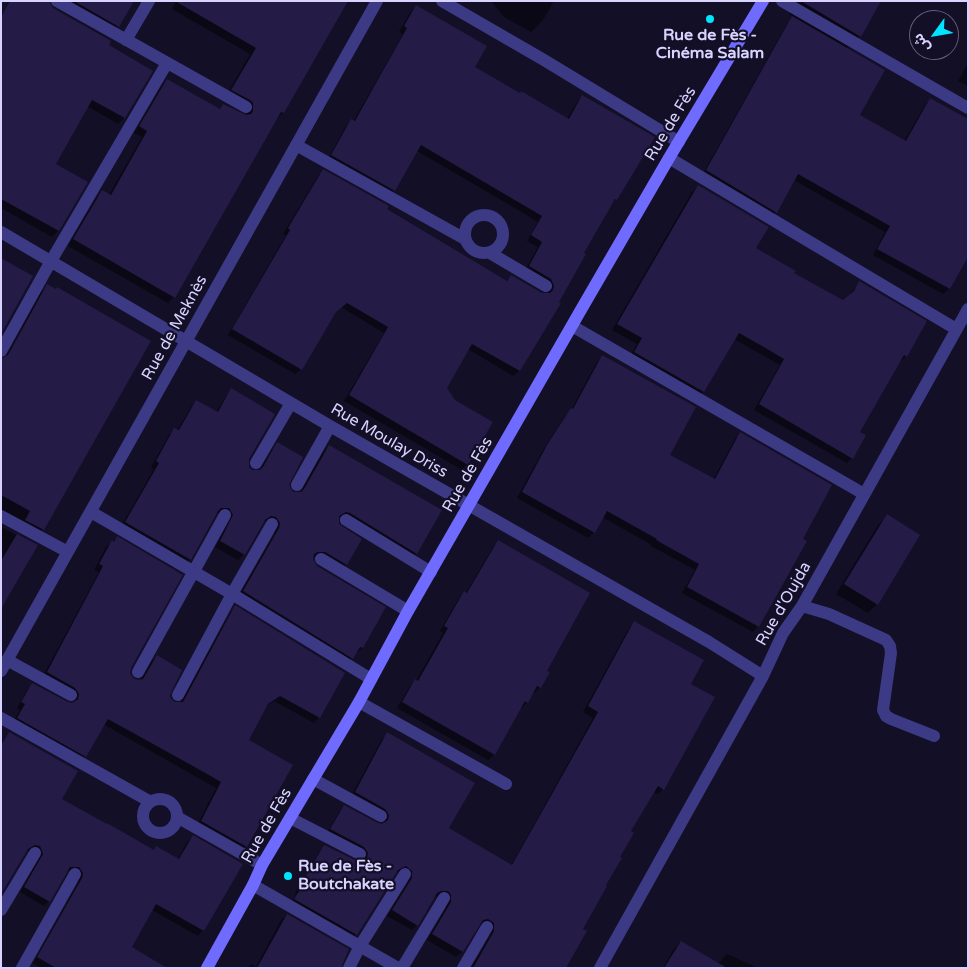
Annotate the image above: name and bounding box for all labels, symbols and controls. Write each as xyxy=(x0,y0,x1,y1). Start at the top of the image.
north arrow xyxy=(909,10,959,60)
marker: Rue de Fès - Cinéma Salam xyxy=(704,13,716,25)
place label: Rue de Fès - Cinéma Salam xyxy=(656,26,764,64)
text: ش xyxy=(909,30,934,55)
street label: Rue de Fès xyxy=(641,83,701,165)
street label: Rue de Meknès xyxy=(138,272,212,384)
street label: Rue Moulay Driss xyxy=(327,400,451,482)
street label: Rue de Fès xyxy=(439,434,497,516)
street label: Rue d'Oujda xyxy=(752,559,816,649)
street label: Rue de Fès xyxy=(238,785,296,867)
place label: Rue de Fès - Boutchakate xyxy=(298,857,394,895)
marker: Rue de Fès - Boutchakate xyxy=(282,870,294,882)

